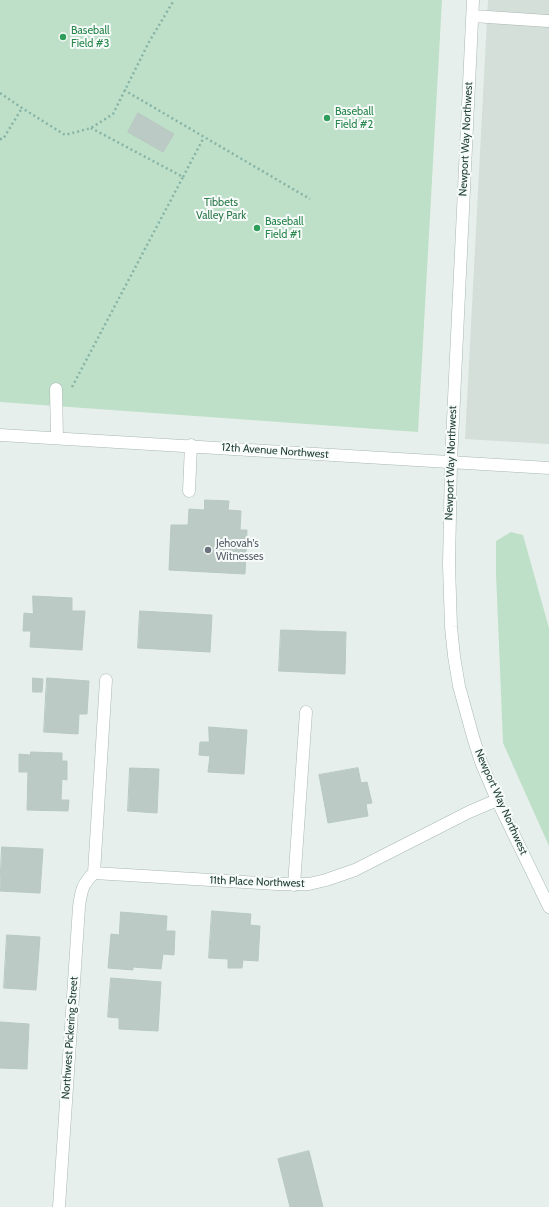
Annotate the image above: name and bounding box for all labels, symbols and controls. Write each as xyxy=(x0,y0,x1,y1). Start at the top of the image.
place label: Baseball Field #3 xyxy=(71,24,110,50)
marker: Baseball Field #3 xyxy=(58,32,68,42)
street label: Newport Way Northwest xyxy=(456,81,476,197)
place label: Baseball Field #2 xyxy=(335,105,374,131)
marker: Baseball Field #2 xyxy=(322,113,332,123)
park label: Tibbets Valley Park xyxy=(196,196,246,222)
place label: Baseball Field #1 xyxy=(265,215,304,241)
marker: Baseball Field #1 xyxy=(252,223,262,233)
street label: Newport Way Northwest xyxy=(442,406,460,520)
street label: 12th Avenue Northwest xyxy=(221,441,329,461)
place label: Jehovah's Witnesses xyxy=(216,537,263,563)
marker: Jehovah's Witnesses xyxy=(203,545,213,555)
street label: Newport Way Northwest xyxy=(472,747,530,857)
street label: 11th Place Northwest xyxy=(209,874,305,890)
street label: Northwest Pickering Street xyxy=(59,976,81,1100)

